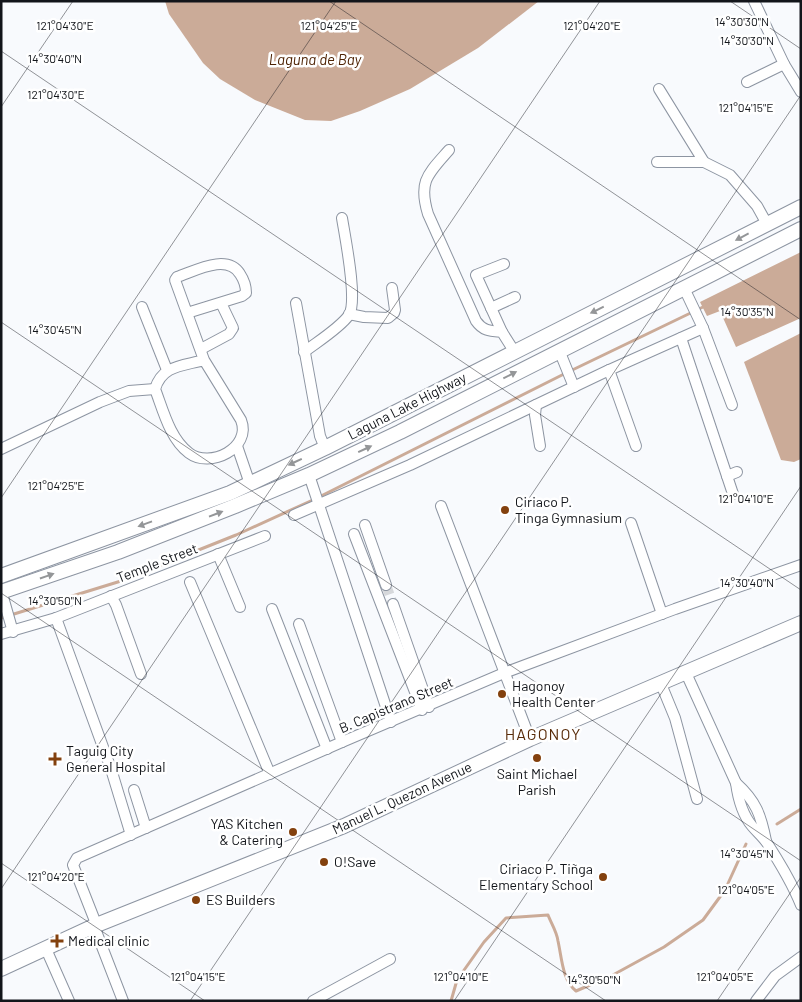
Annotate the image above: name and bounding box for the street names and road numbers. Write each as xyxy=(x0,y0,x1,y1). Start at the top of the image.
street label: Laguna Lake Highway xyxy=(345,368,469,443)
street label: Temple Street xyxy=(114,539,200,586)
street label: B. Capistrano Street xyxy=(336,673,455,736)
street label: Manuel L. Quezon Avenue xyxy=(329,758,474,837)

